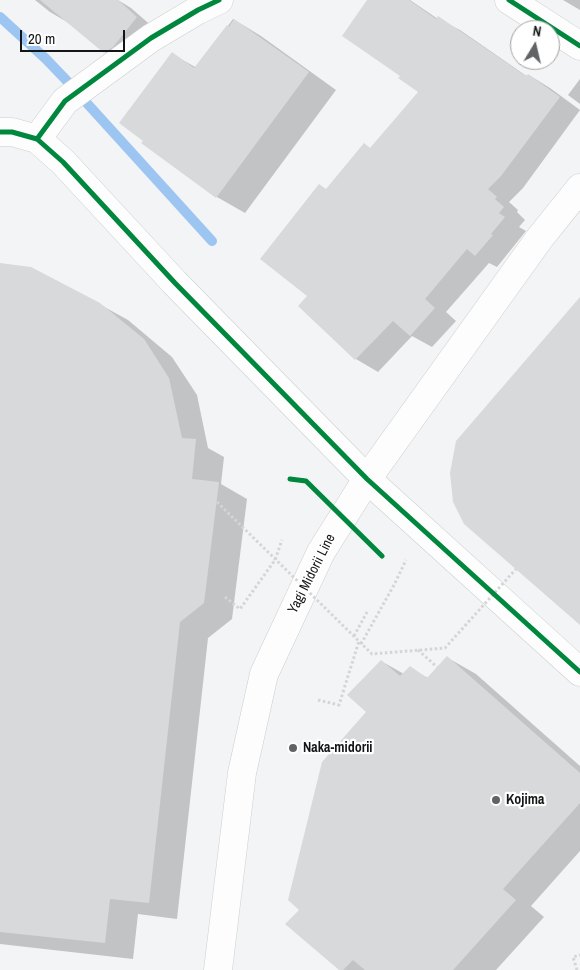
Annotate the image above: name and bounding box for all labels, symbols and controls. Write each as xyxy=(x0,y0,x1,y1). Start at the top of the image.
scale bar xyxy=(22,20,128,52)
north arrow xyxy=(510,20,560,70)
text: N xyxy=(532,22,543,41)
text: 20 m xyxy=(28,28,55,49)
street label: Yagi Midorii Line xyxy=(285,531,339,617)
place label: Naka-midorii xyxy=(303,740,373,756)
marker: Naka-midorii xyxy=(287,742,299,754)
place label: Kojima xyxy=(506,792,544,808)
marker: Kojima xyxy=(490,794,502,806)

